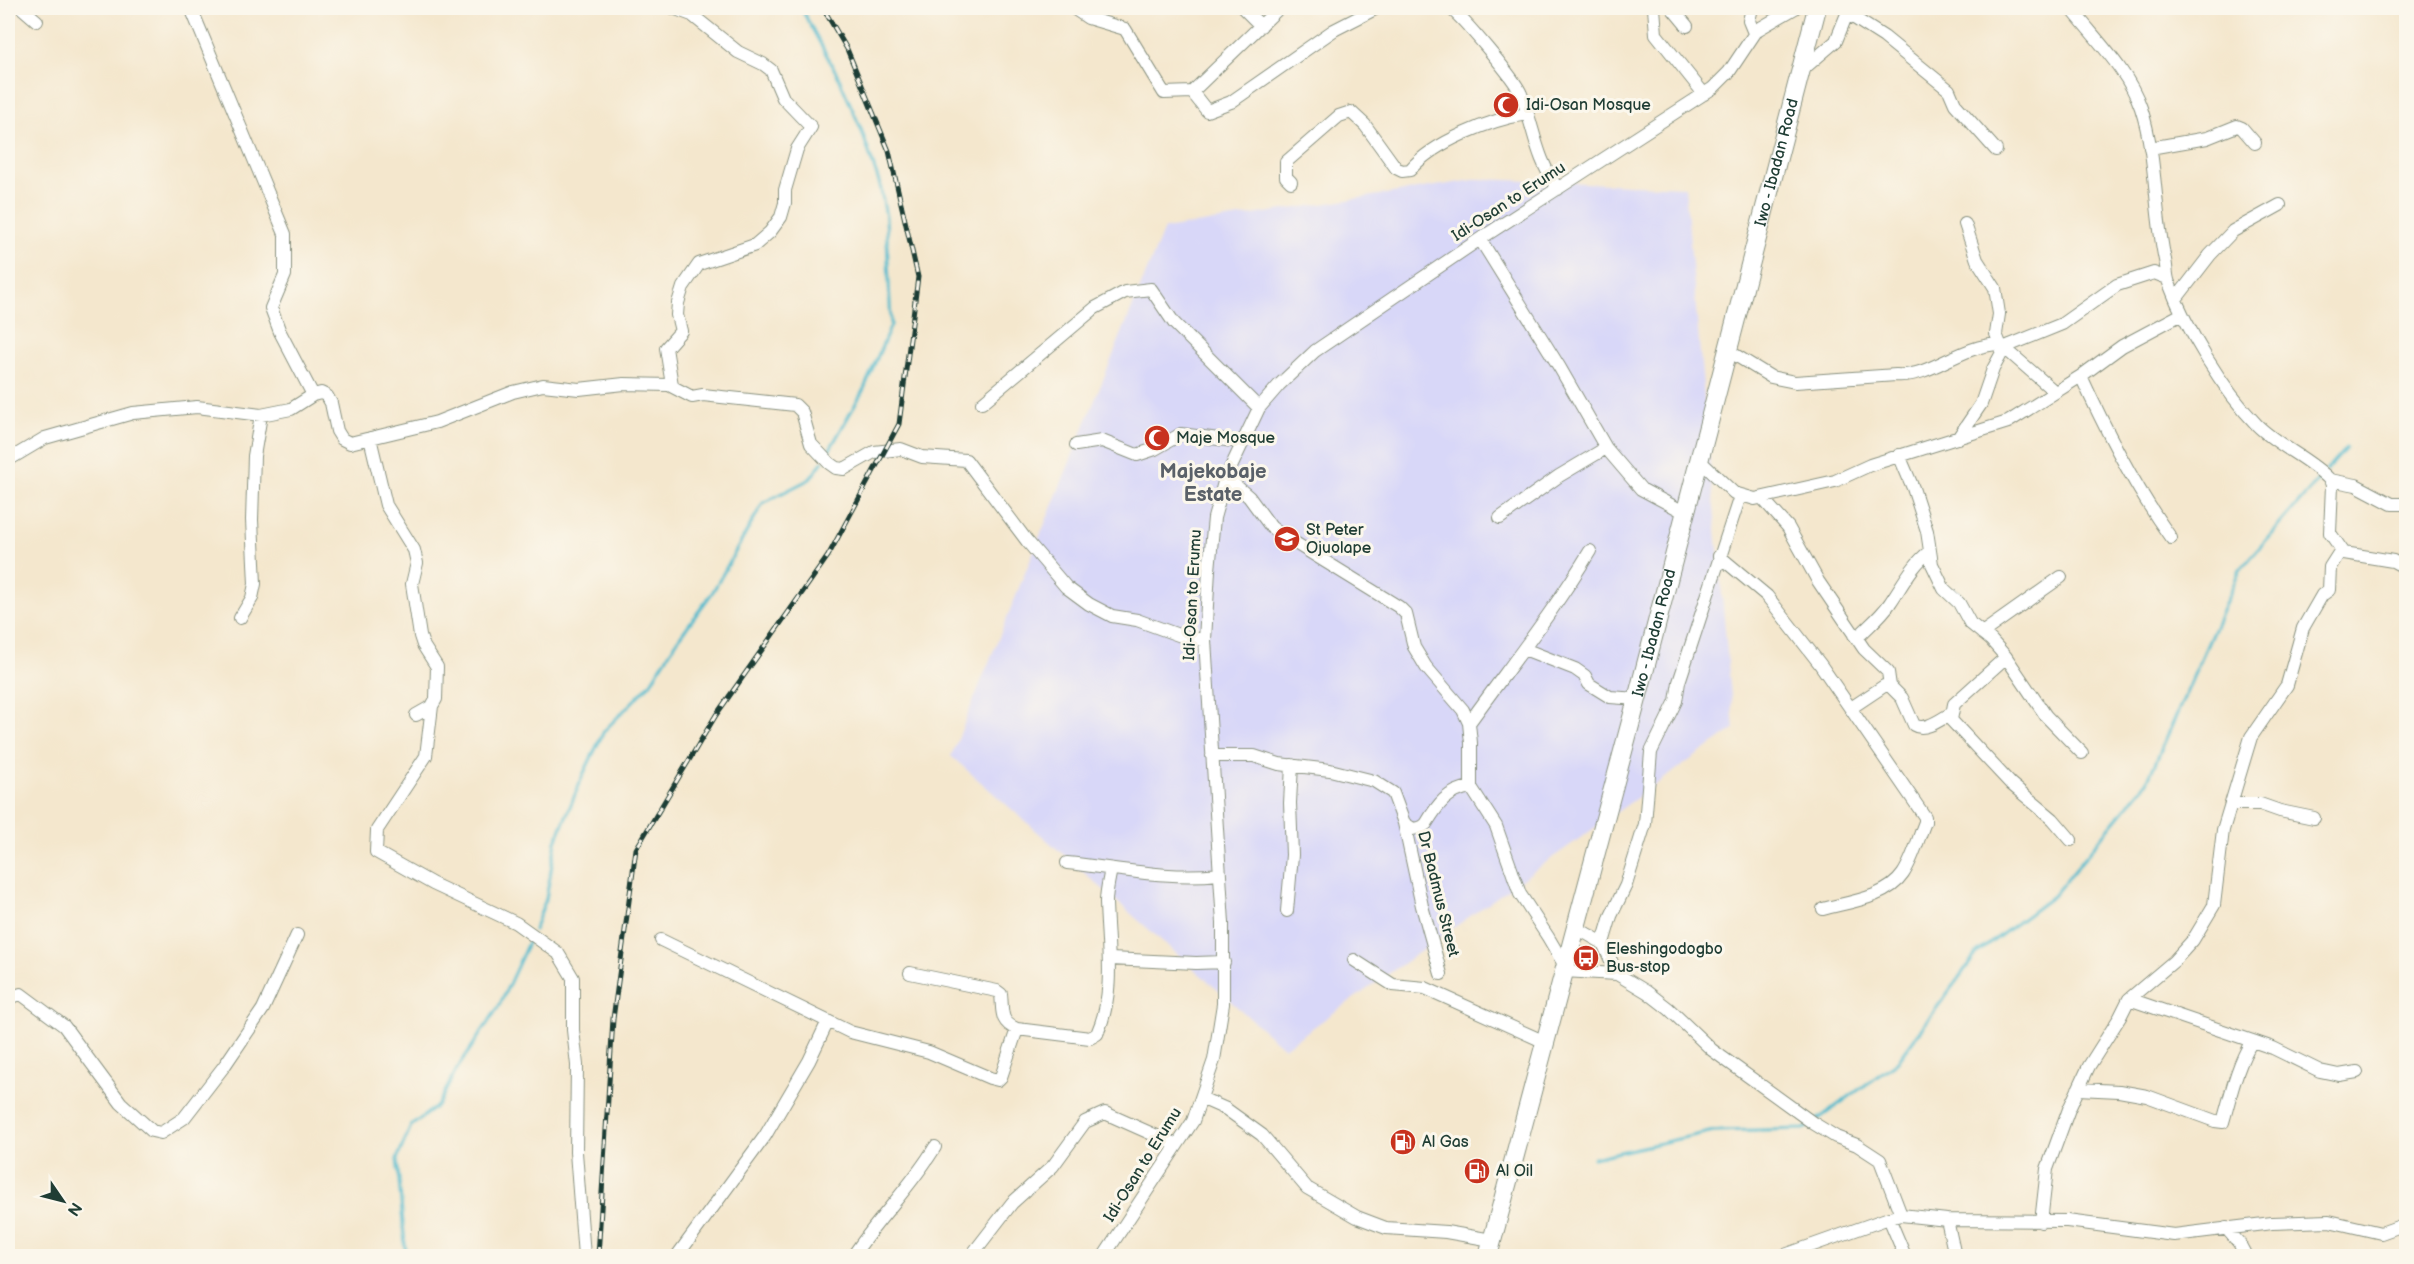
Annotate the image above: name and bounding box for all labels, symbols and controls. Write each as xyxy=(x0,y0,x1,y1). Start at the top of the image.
mosque icon: Idi-Osan Mosque xyxy=(1491,90,1521,120)
place label: Idi-Osan Mosque xyxy=(1526,96,1651,115)
street label: Iwo - Ibadan Road xyxy=(1751,97,1802,228)
street label: Idi-Osan to Erumu xyxy=(1449,158,1569,246)
mosque icon: Maje Mosque xyxy=(1142,423,1172,453)
place label: Maje Mosque xyxy=(1176,429,1276,448)
district label: Majekobaje Estate xyxy=(1159,460,1267,507)
place label: St Peter Ojuolape xyxy=(1306,521,1372,558)
school or university icon: St Peter Ojuolape xyxy=(1272,524,1302,554)
street label: Idi-Osan to Erumu xyxy=(1180,529,1206,661)
street label: Iwo - Ibadan Road xyxy=(1629,567,1680,699)
street label: Dr Badmus Street xyxy=(1413,829,1463,959)
place label: Eleshingodogbo Bus-stop xyxy=(1606,940,1723,977)
bus stop icon: Eleshingodogbo Bus-stop xyxy=(1571,943,1601,973)
street label: Idi-Osan to Erumu xyxy=(1100,1104,1186,1226)
fuel station icon: Al Gas xyxy=(1388,1127,1418,1157)
place label: Al Gas xyxy=(1422,1133,1469,1152)
fuel station icon: Al Oil xyxy=(1462,1156,1492,1186)
place label: Al Oil xyxy=(1496,1162,1533,1181)
north arrow xyxy=(33,1171,93,1231)
text: N xyxy=(63,1198,85,1219)

